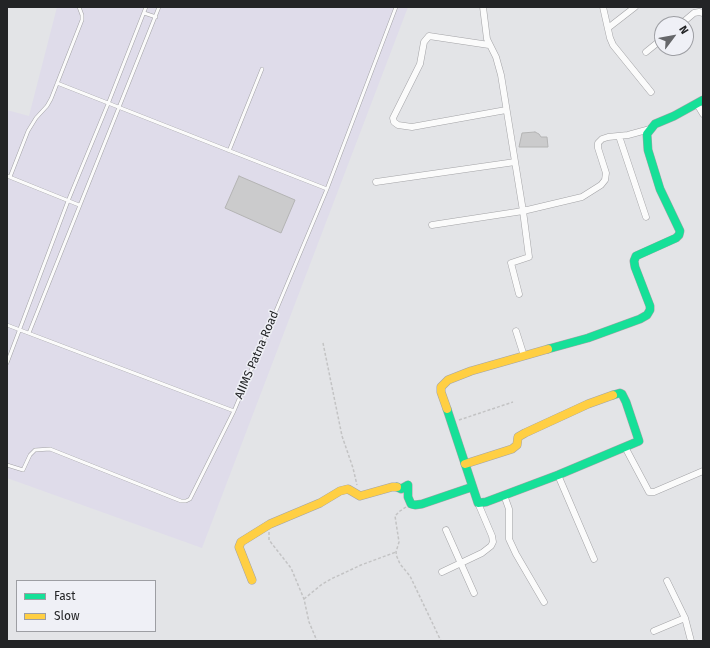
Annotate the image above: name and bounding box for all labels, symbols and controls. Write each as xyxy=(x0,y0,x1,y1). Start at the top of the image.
north arrow xyxy=(654,16,694,56)
text: N xyxy=(676,23,691,36)
street label: AIIMS Patna Road xyxy=(232,309,282,401)
legend xyxy=(16,580,156,632)
text: Fast xyxy=(54,589,76,603)
text: Slow xyxy=(54,609,80,623)

